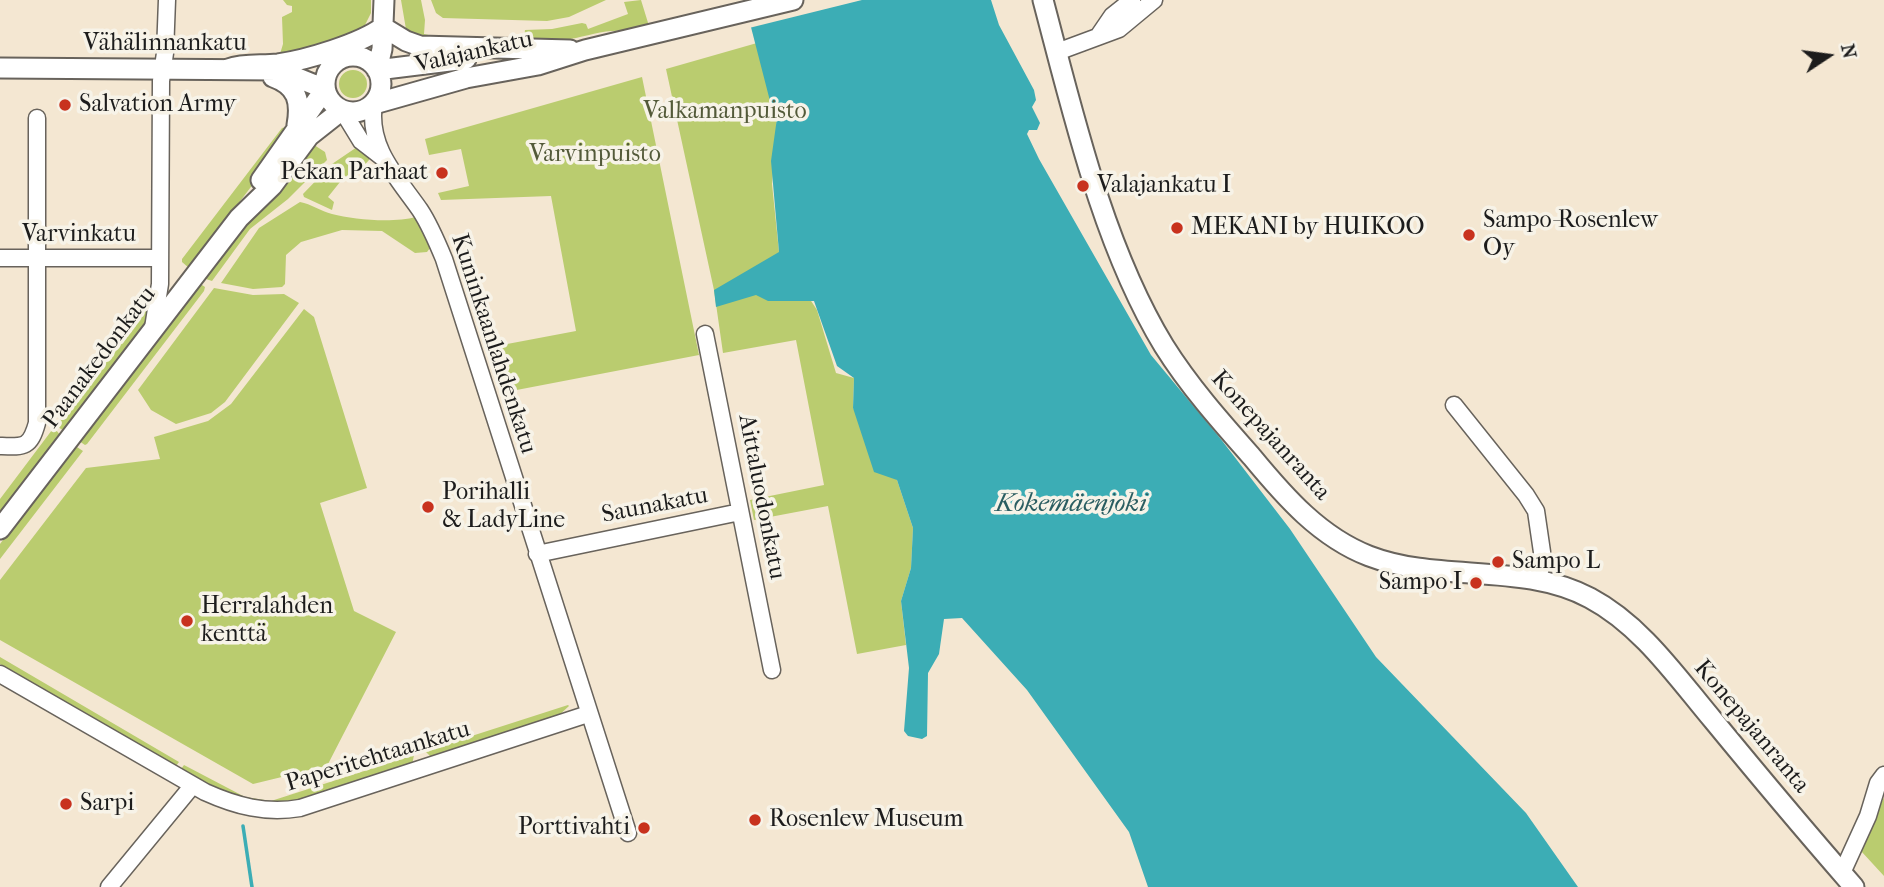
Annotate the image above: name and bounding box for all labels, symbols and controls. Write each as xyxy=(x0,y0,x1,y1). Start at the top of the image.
north arrow xyxy=(1793,21,1863,91)
street label: Valajankatu xyxy=(412,26,536,80)
street label: Vähälinnankatu xyxy=(83,30,247,58)
text: N xyxy=(1836,42,1861,61)
place label: Salvation Army xyxy=(79,91,236,119)
marker: Salvation Army xyxy=(57,97,73,113)
park label: Valkamanpuisto xyxy=(643,98,807,126)
park label: Varvinpuisto xyxy=(529,141,661,169)
place label: Pekan Parhaat xyxy=(280,159,428,187)
marker: Pekan Parhaat xyxy=(434,165,450,181)
place label: Valajankatu I xyxy=(1097,172,1231,200)
marker: Valajankatu I xyxy=(1075,178,1091,194)
place label: Sampo-Rosenlew Oy xyxy=(1483,207,1658,263)
place label: MEKANI by HUIKOO xyxy=(1191,214,1425,242)
marker: MEKANI by HUIKOO xyxy=(1169,220,1185,236)
street label: Varvinkatu xyxy=(22,221,136,249)
marker: Sampo-Rosenlew Oy xyxy=(1461,227,1477,243)
street label: Kuninkaanlahdenkatu xyxy=(444,230,542,458)
street label: Paanakedonkatu xyxy=(37,281,163,435)
street label: Konepajanranta xyxy=(1204,365,1336,507)
street label: Aittaluodonkatu xyxy=(731,412,791,582)
place label: Porihalli & LadyLine xyxy=(442,479,565,535)
street label: Saunakatu xyxy=(599,482,711,530)
water label: Kokemäenjoki xyxy=(995,489,1147,521)
marker: Porihalli & LadyLine xyxy=(420,499,436,515)
place label: Sampo L xyxy=(1512,548,1600,576)
marker: Sampo L xyxy=(1490,554,1506,570)
place label: Sampo I xyxy=(1379,569,1462,597)
marker: Sampo I xyxy=(1468,575,1484,591)
place label: Herralahden kenttä xyxy=(201,593,333,649)
marker: Herralahden kenttä xyxy=(179,613,195,629)
street label: Konepajanranta xyxy=(1687,655,1815,799)
street label: Paperitehtaankatu xyxy=(282,715,474,799)
place label: Sarpi xyxy=(80,790,134,818)
marker: Sarpi xyxy=(58,796,74,812)
place label: Rosenlew Museum xyxy=(769,806,964,834)
marker: Rosenlew Museum xyxy=(747,812,763,828)
place label: Porttivahti xyxy=(518,814,630,842)
marker: Porttivahti xyxy=(636,820,652,836)

